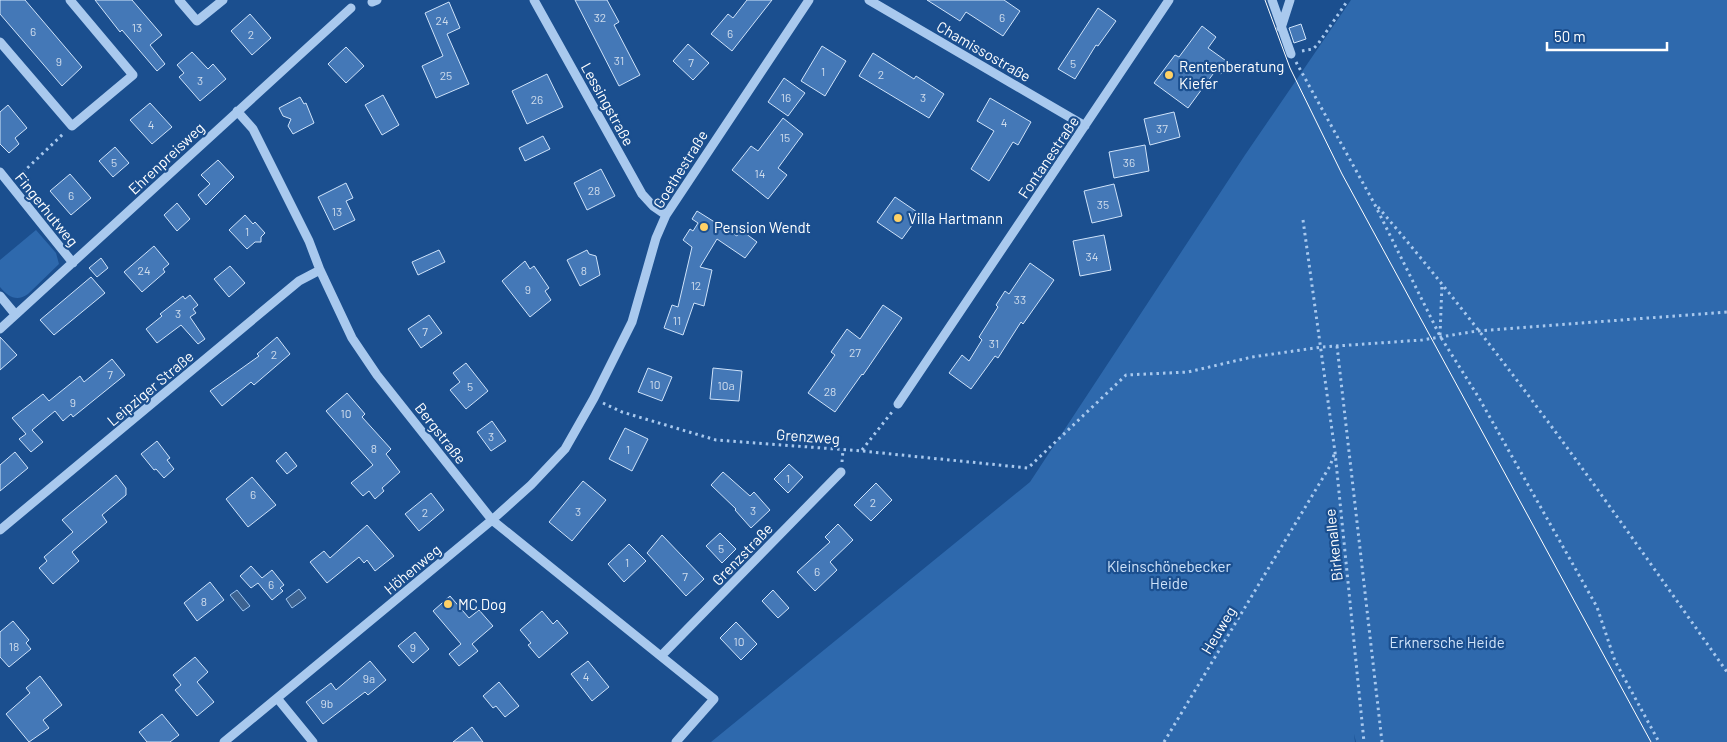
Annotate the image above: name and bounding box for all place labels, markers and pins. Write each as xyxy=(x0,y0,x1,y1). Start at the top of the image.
place label: Rentenberatung Kiefer xyxy=(1179,57,1284,92)
marker: Rentenberatung Kiefer xyxy=(1163,69,1175,81)
place label: Villa Hartmann xyxy=(908,209,1003,227)
marker: Villa Hartmann xyxy=(892,212,904,224)
place label: Pension Wendt xyxy=(714,218,811,236)
marker: Pension Wendt xyxy=(698,221,710,233)
place label: MC Dog xyxy=(458,595,506,613)
marker: MC Dog xyxy=(442,598,454,610)

